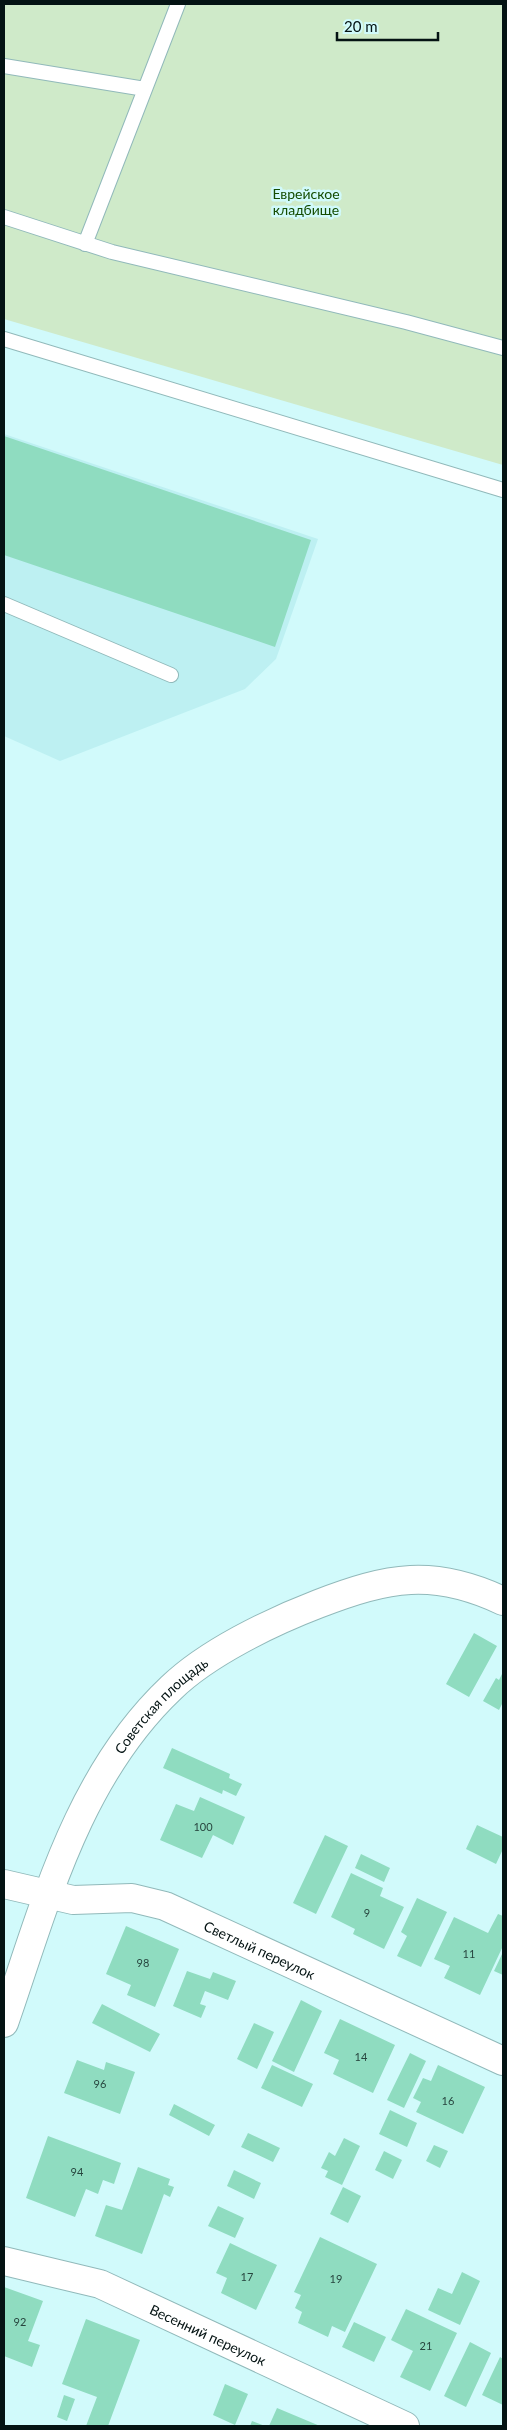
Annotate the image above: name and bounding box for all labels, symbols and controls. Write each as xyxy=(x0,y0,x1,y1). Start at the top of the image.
scale bar xyxy=(337,10,438,42)
text: 20 m xyxy=(344,17,378,35)
park label: Еврейское кладбище xyxy=(272,185,340,218)
street label: Советская площадь xyxy=(110,1653,211,1757)
house number: 100 xyxy=(193,1820,213,1833)
house number: 9 xyxy=(364,1906,370,1919)
street label: Светлый переулок xyxy=(201,1917,319,1983)
house number: 11 xyxy=(463,1947,475,1960)
house number: 98 xyxy=(137,1956,149,1969)
house number: 14 xyxy=(355,2050,368,2063)
house number: 96 xyxy=(94,2077,106,2090)
house number: 16 xyxy=(442,2094,454,2107)
house number: 94 xyxy=(71,2165,84,2178)
house number: 17 xyxy=(241,2270,253,2283)
house number: 19 xyxy=(330,2272,342,2285)
street label: Весенний переулок xyxy=(147,2300,270,2369)
house number: 92 xyxy=(14,2315,26,2328)
house number: 21 xyxy=(420,2339,432,2352)

